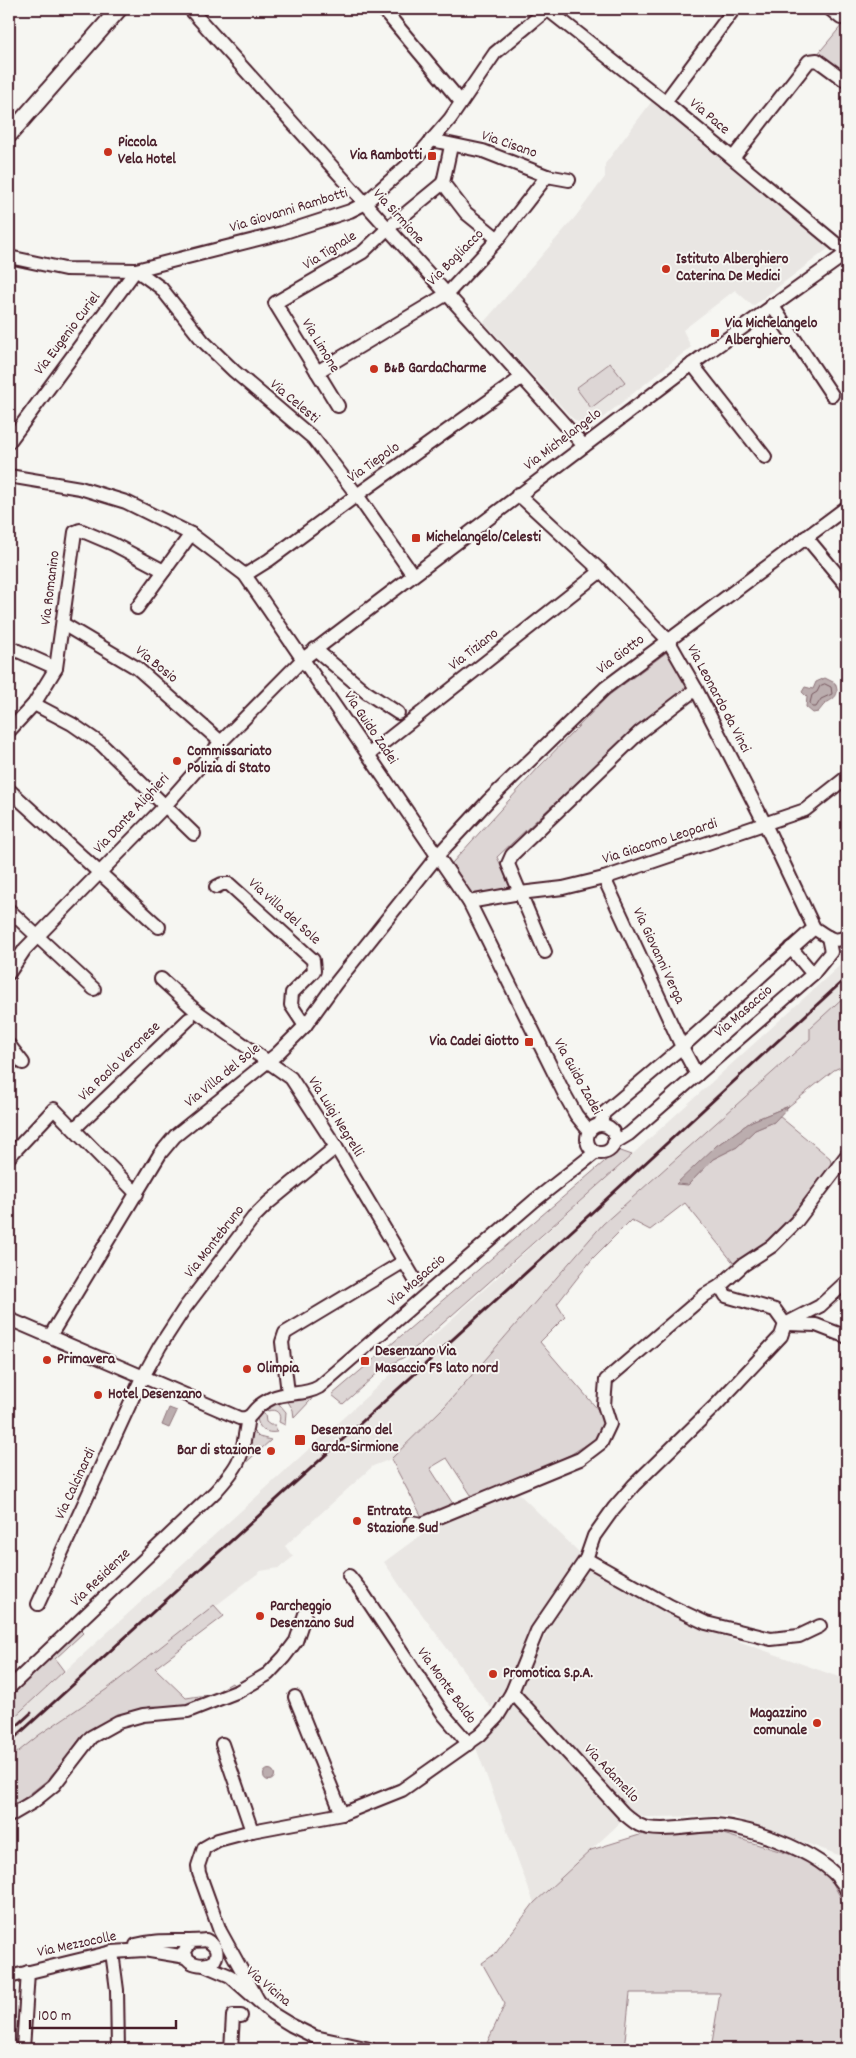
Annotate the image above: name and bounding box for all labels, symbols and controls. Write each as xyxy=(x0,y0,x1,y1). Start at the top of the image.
street label: Via Pace xyxy=(684,93,734,141)
street label: Via Cisano xyxy=(478,125,540,165)
place label: Piccola Vela Hotel xyxy=(118,132,176,171)
place label: Via Rambotti xyxy=(350,145,422,167)
marker: Piccola Vela Hotel xyxy=(102,146,114,158)
marker: Via Rambotti xyxy=(426,150,438,162)
street label: Via Giovanni Rambotti xyxy=(227,183,351,239)
street label: Via Sirmione xyxy=(367,184,429,250)
street label: Via Bogliacco xyxy=(422,224,490,292)
street label: Via Tignale xyxy=(299,226,362,276)
place label: Istituto Alberghiero Caterina De Medici xyxy=(676,249,789,288)
marker: Istituto Alberghiero Caterina De Medici xyxy=(660,263,672,275)
street label: Via Eugenio Curiel xyxy=(29,288,107,380)
place label: Via Michelangelo Alberghiero xyxy=(725,313,818,352)
street label: Via Limone xyxy=(295,315,345,378)
marker: Via Michelangelo Alberghiero xyxy=(709,327,721,339)
place label: B&B GardaCharme xyxy=(384,358,487,380)
marker: B&B GardaCharme xyxy=(368,363,380,375)
street label: Via Celesti xyxy=(264,375,324,430)
street label: Via Michelangelo xyxy=(519,403,607,477)
street label: Via Tiepolo xyxy=(343,437,405,489)
place label: Michelangelo/Celesti xyxy=(426,527,541,549)
marker: Michelangelo/Celesti xyxy=(410,532,422,544)
street label: Via Romanino xyxy=(36,549,67,627)
street label: Via Tiziano xyxy=(444,623,504,677)
street label: Via Giotto xyxy=(592,629,650,680)
street label: Via Bosio xyxy=(130,641,183,689)
street label: Via Leonardo da Vinci xyxy=(680,641,756,757)
street label: Via Guido Zadei xyxy=(337,687,403,769)
place label: Commissariato Polizia di Stato xyxy=(187,741,272,780)
marker: Commissariato Polizia di Stato xyxy=(171,755,183,767)
street label: Via Dante Alighieri xyxy=(89,769,175,859)
street label: Via Giacomo Leopardi xyxy=(600,813,721,871)
street label: Via villa del Sole xyxy=(243,873,326,951)
street label: Via Giovanni Verga xyxy=(626,904,690,1009)
street label: Via Masaccio xyxy=(710,980,778,1044)
street label: Via Paolo Veronese xyxy=(74,1017,166,1107)
place label: Via Cadei Giotto xyxy=(430,1031,519,1053)
street label: Via Guido Zadei xyxy=(547,1035,607,1119)
marker: Via Cadei Giotto xyxy=(523,1036,535,1048)
street label: Via Villa del Sole xyxy=(180,1038,266,1114)
street label: Via Luigi Negrelli xyxy=(302,1073,369,1162)
street label: Via Montebruno xyxy=(180,1201,251,1283)
street label: Via Masaccio xyxy=(383,1249,451,1313)
place label: Desenzano Via Masaccio FS lato nord xyxy=(375,1341,498,1380)
place label: Primavera xyxy=(57,1349,116,1371)
marker: Primavera xyxy=(41,1354,53,1366)
marker: Desenzano Via Masaccio FS lato nord xyxy=(359,1355,371,1367)
place label: Olimpia xyxy=(257,1358,300,1380)
marker: Olimpia xyxy=(241,1363,253,1375)
place label: Hotel Desenzano xyxy=(108,1384,202,1406)
marker: Hotel Desenzano xyxy=(92,1389,104,1401)
place label: Desenzano del Garda-Sirmione xyxy=(311,1420,399,1459)
marker: Desenzano del Garda-Sirmione xyxy=(293,1433,307,1447)
place label: Bar di stazione xyxy=(177,1440,261,1462)
street label: Via Calcinardi xyxy=(50,1444,102,1523)
marker: Bar di stazione xyxy=(265,1445,277,1457)
place label: Entrata Stazione Sud xyxy=(367,1501,438,1540)
marker: Entrata Stazione Sud xyxy=(351,1515,363,1527)
street label: Via Residenze xyxy=(66,1543,136,1612)
place label: Parcheggio Desenzano Sud xyxy=(270,1596,354,1635)
marker: Parcheggio Desenzano Sud xyxy=(254,1610,266,1622)
street label: Via Monte Baldo xyxy=(411,1643,481,1729)
place label: Promotica S.p.A. xyxy=(503,1663,594,1685)
marker: Promotica S.p.A. xyxy=(487,1668,499,1680)
place label: Magazzino comunale xyxy=(750,1703,807,1742)
marker: Magazzino comunale xyxy=(811,1717,823,1729)
street label: Via Adamello xyxy=(578,1740,644,1809)
street label: Via Mezzocolle xyxy=(35,1926,119,1964)
street label: Via Vicina xyxy=(241,1961,296,2013)
scale bar xyxy=(30,1998,176,2030)
text: 100 m xyxy=(38,2006,71,2028)

